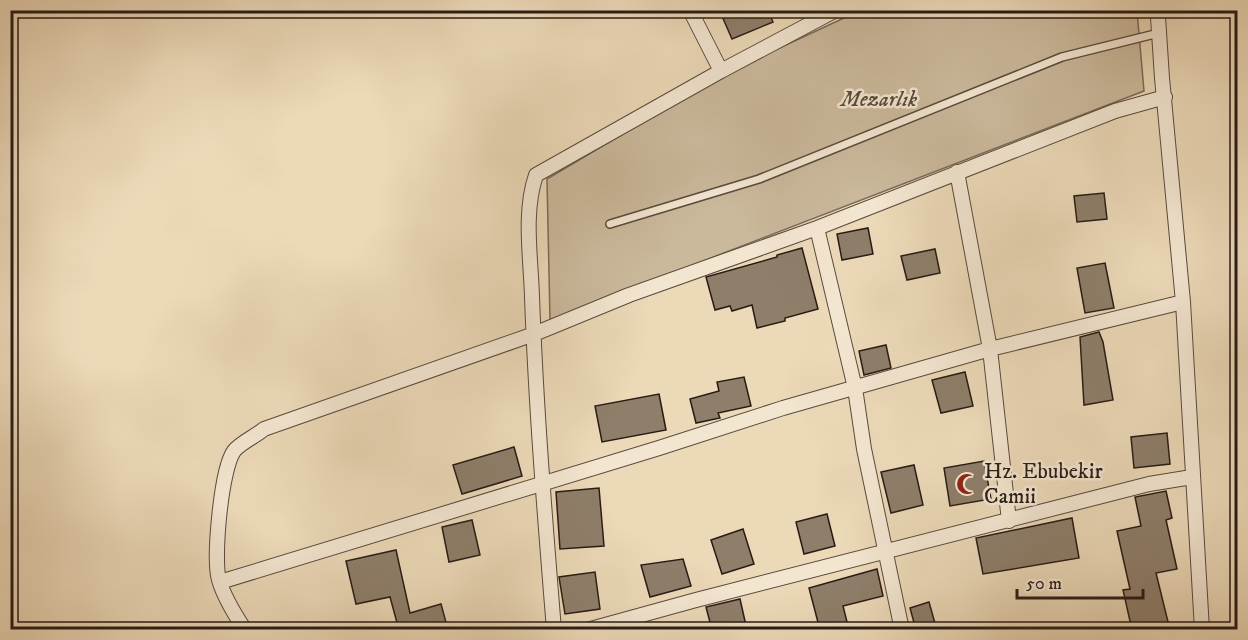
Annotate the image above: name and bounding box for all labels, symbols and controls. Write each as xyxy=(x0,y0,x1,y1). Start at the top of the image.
park label: Mezarlık xyxy=(839,86,918,113)
place label: Hz. Ebubekir Camii xyxy=(984,458,1103,510)
mosque icon: Hz. Ebubekir Camii xyxy=(955,472,979,496)
scale bar xyxy=(1017,562,1143,600)
text: 50 m xyxy=(1026,573,1062,595)

